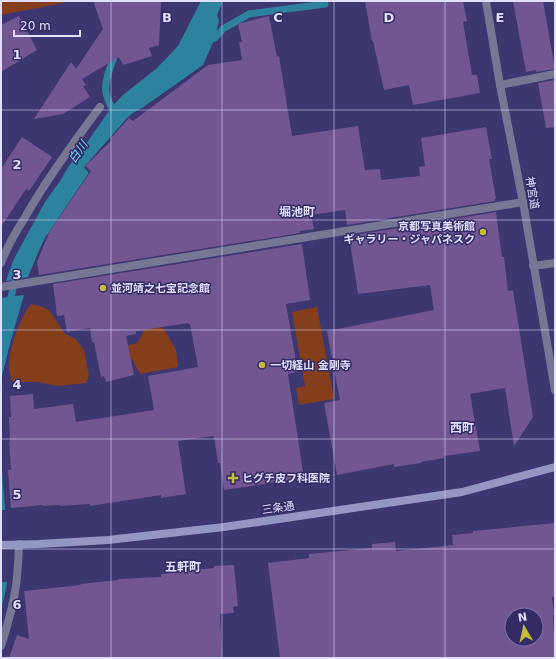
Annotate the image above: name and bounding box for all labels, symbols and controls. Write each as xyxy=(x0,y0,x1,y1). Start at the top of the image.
text: B xyxy=(162,10,172,25)
text: C xyxy=(273,10,283,25)
text: D xyxy=(384,10,395,25)
text: E xyxy=(496,10,504,25)
scale bar xyxy=(14,12,80,38)
text: 20 m xyxy=(20,19,51,33)
text: 1 xyxy=(12,47,22,62)
water label: 白川 xyxy=(65,137,92,166)
text: 2 xyxy=(12,157,22,172)
street label: 神宮道 xyxy=(523,176,541,210)
district label: 堀池町 xyxy=(279,205,315,219)
place label: 京都写真美術館 ギャラリー・ジャパネスク xyxy=(344,220,475,246)
marker: 京都写真美術館 ギャラリー・ジャパネスク xyxy=(478,227,488,237)
text: 3 xyxy=(12,267,22,282)
place label: 並河靖之七宝記念館 xyxy=(111,282,210,295)
marker: 並河靖之七宝記念館 xyxy=(98,283,108,293)
place label: 一切経山 金剛寺 xyxy=(270,359,351,372)
marker: 一切経山 金剛寺 xyxy=(257,360,267,370)
text: 4 xyxy=(12,377,22,392)
district label: 西町 xyxy=(450,421,474,435)
marker: ヒグチ皮フ科医院 xyxy=(227,472,239,484)
place label: ヒグチ皮フ科医院 xyxy=(242,472,330,485)
text: 5 xyxy=(12,487,22,502)
street label: 三条通 xyxy=(261,499,295,517)
district label: 五軒町 xyxy=(165,560,201,574)
text: 6 xyxy=(12,597,22,612)
north arrow xyxy=(504,607,544,647)
text: N xyxy=(517,610,528,625)

